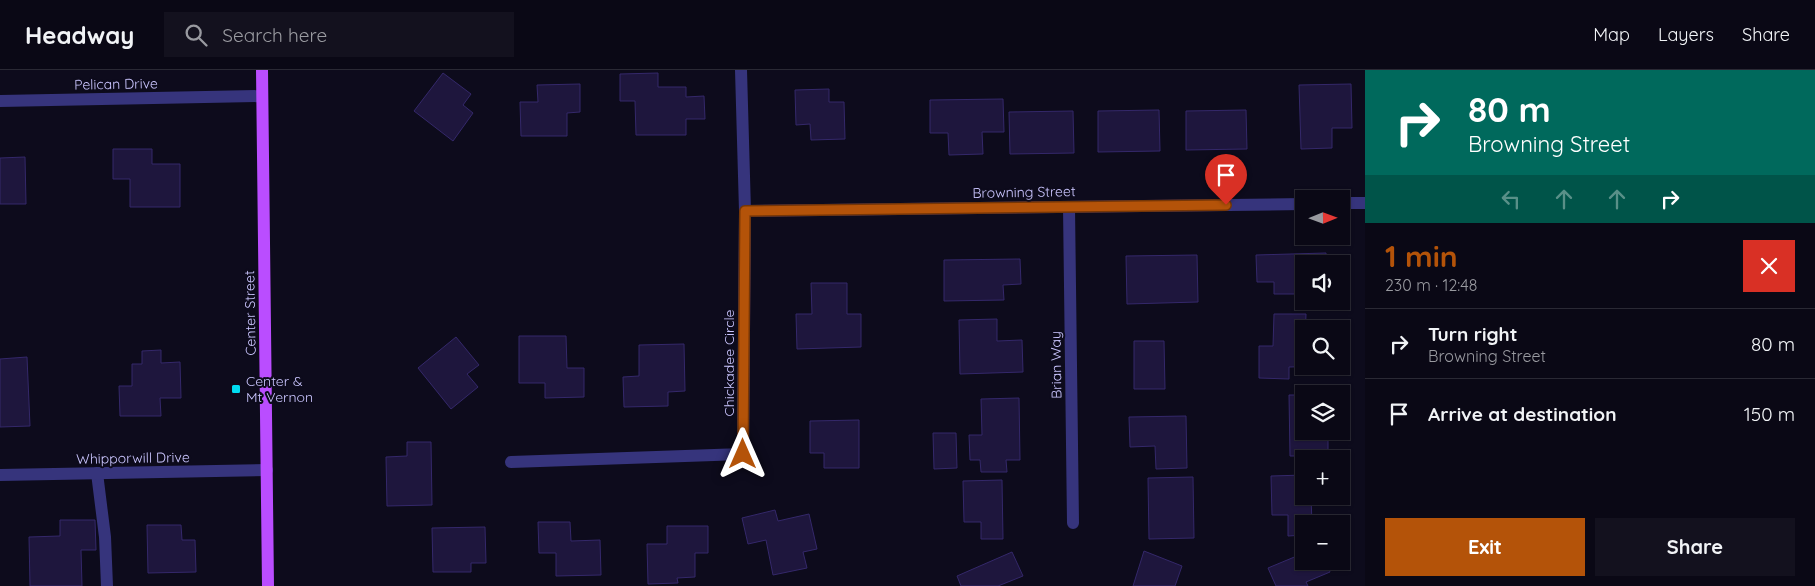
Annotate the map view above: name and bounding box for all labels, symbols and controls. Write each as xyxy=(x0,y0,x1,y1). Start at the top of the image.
search box xyxy=(164,12,514,57)
text: Headway xyxy=(25,20,134,50)
icon: search xyxy=(182,21,210,49)
text: Search here xyxy=(222,23,327,47)
text: Map xyxy=(1593,23,1630,46)
text: Layers xyxy=(1658,23,1714,46)
text: Share xyxy=(1742,23,1790,46)
street label: Pelican Drive xyxy=(74,74,158,94)
text: 80 m xyxy=(1468,87,1551,131)
icon: right xyxy=(1385,90,1450,155)
text: Browning Street xyxy=(1468,130,1630,158)
pin xyxy=(1205,154,1247,205)
icon: arrive xyxy=(1212,161,1240,189)
street label: Browning Street xyxy=(972,182,1076,202)
icon: left xyxy=(1497,185,1525,213)
icon: ahead xyxy=(1550,185,1578,213)
icon: ahead xyxy=(1603,185,1631,213)
icon: right xyxy=(1656,185,1684,213)
north arrow xyxy=(1295,190,1350,245)
map controls xyxy=(1295,190,1350,570)
text: 1 min xyxy=(1385,237,1458,275)
button: close xyxy=(1743,240,1795,292)
button: sound xyxy=(1295,255,1350,310)
street label: Center Street xyxy=(240,270,260,356)
text: 230 m · 12:48 xyxy=(1385,275,1477,295)
street label: Chickadee Circle xyxy=(720,309,738,416)
button: search xyxy=(1295,320,1350,375)
text: Turn right xyxy=(1428,322,1517,346)
icon: right xyxy=(1385,330,1413,358)
street label: Brian Way xyxy=(1046,331,1066,399)
text: 80 m xyxy=(1751,332,1795,356)
text: Browning Street xyxy=(1428,346,1546,366)
place label: Center & Mt Vernon xyxy=(246,372,313,406)
marker: Center & Mt Vernon xyxy=(230,383,242,395)
button: layers xyxy=(1295,385,1350,440)
icon: arrive xyxy=(1385,400,1413,428)
text: Arrive at destination xyxy=(1428,402,1617,426)
text: 150 m xyxy=(1744,402,1795,426)
position arrow xyxy=(716,427,768,479)
street label: Whipporwill Drive xyxy=(76,448,190,468)
button: + xyxy=(1295,450,1350,505)
button: − xyxy=(1295,515,1350,570)
button: Exit xyxy=(1385,518,1585,576)
button: Share xyxy=(1595,518,1795,576)

